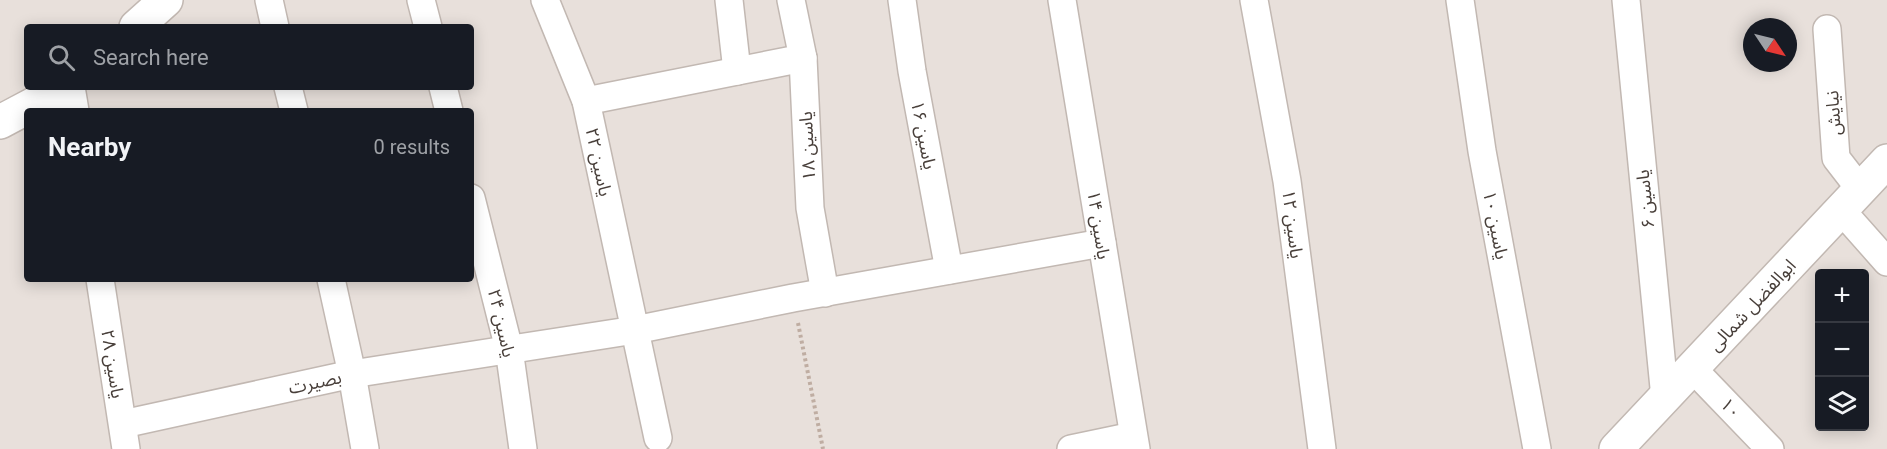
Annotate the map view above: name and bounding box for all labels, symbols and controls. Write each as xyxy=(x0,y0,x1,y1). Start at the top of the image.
north arrow xyxy=(1743,18,1797,72)
search box xyxy=(24,24,474,90)
icon: search xyxy=(45,41,78,74)
text: Search here xyxy=(93,45,209,70)
street label: نیایش xyxy=(1821,90,1846,136)
street label: یاسین ۱۶ xyxy=(906,99,941,171)
street label: یاسین ۱۸ xyxy=(795,111,820,181)
street label: یاسین ۲۲ xyxy=(581,126,617,198)
text: Nearby xyxy=(48,132,131,162)
text: 0 results xyxy=(374,135,450,159)
street label: یاسین ۶ xyxy=(1631,168,1660,230)
street label: یاسین ۱۲ xyxy=(1277,188,1308,260)
street label: یاسین ۱۴ xyxy=(1082,189,1115,261)
street label: یاسین ۱۰ xyxy=(1478,189,1513,261)
street label: ابوالفضل شمالی xyxy=(1704,255,1801,356)
map controls xyxy=(1815,269,1869,431)
button: + xyxy=(1815,269,1869,323)
street label: یاسین ۲۴ xyxy=(483,287,520,360)
button: − xyxy=(1815,323,1869,377)
street label: یاسین ۲۸ xyxy=(96,328,129,400)
street label: بصیرت xyxy=(287,366,344,399)
button: layers xyxy=(1815,377,1869,431)
street label: ۱۰ xyxy=(1716,393,1746,423)

